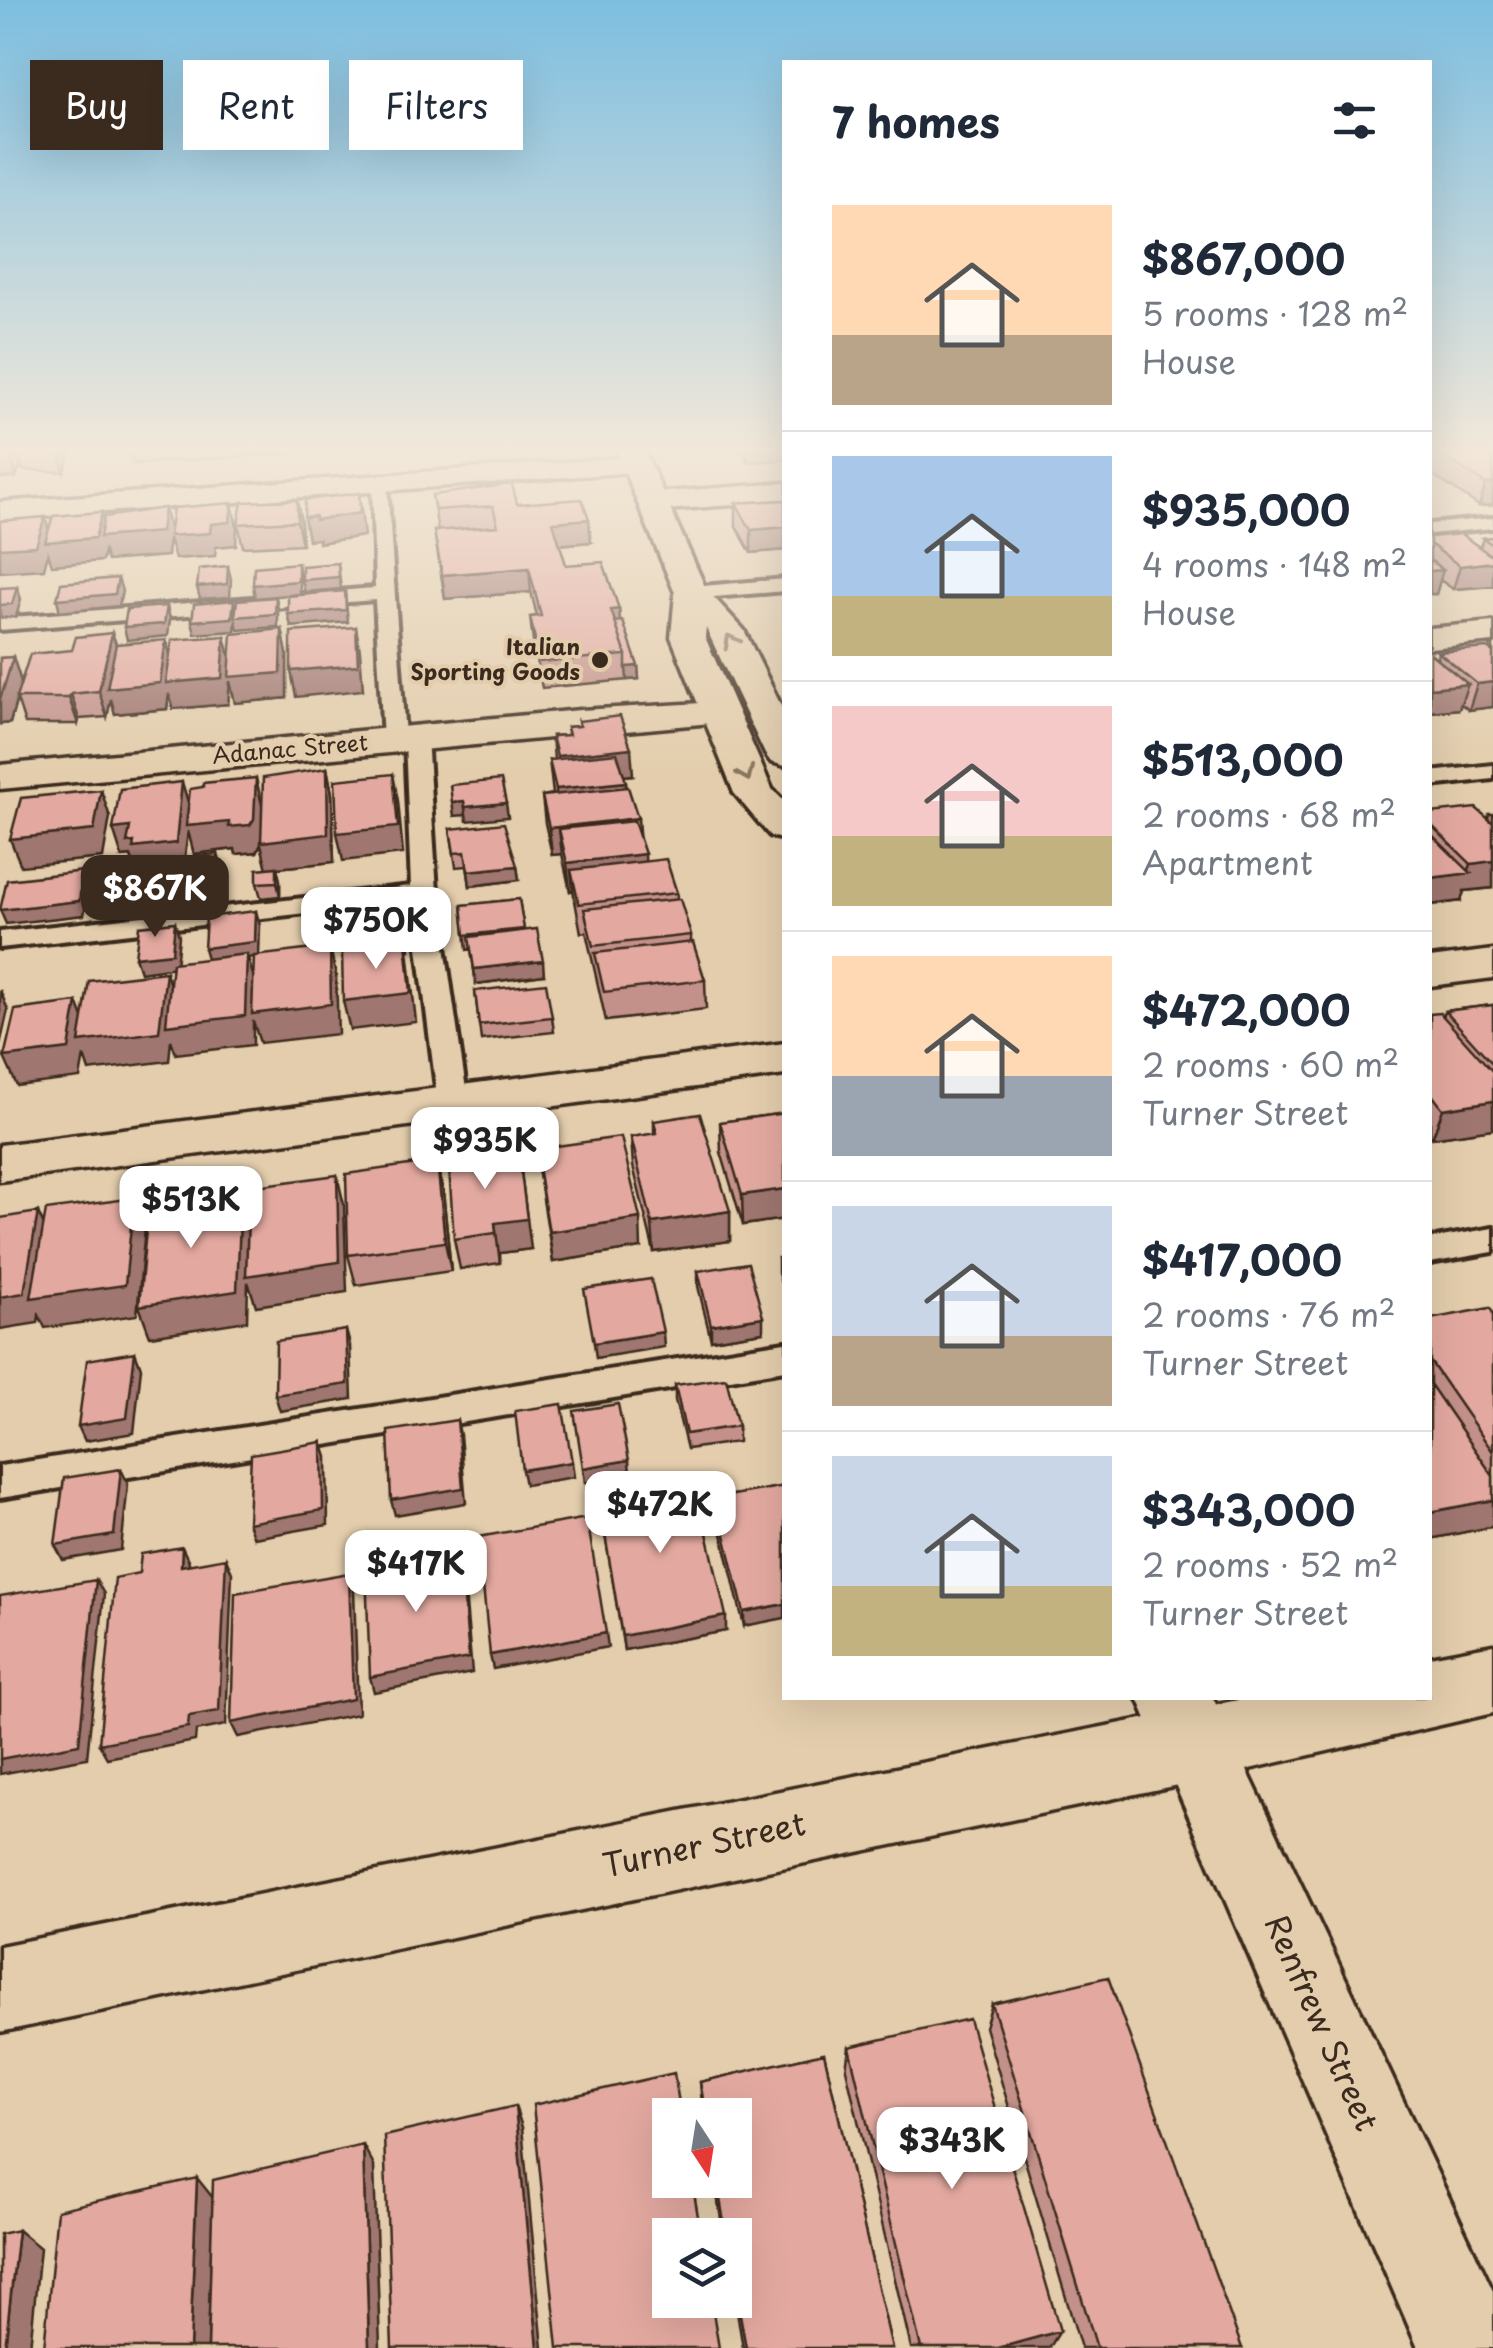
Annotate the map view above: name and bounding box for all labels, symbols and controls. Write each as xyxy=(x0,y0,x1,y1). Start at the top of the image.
chip: Buy xyxy=(30,60,163,150)
chip: Rent xyxy=(183,60,329,150)
chip: Filters xyxy=(349,60,523,150)
text: 7 homes xyxy=(832,89,1000,152)
icon: filters xyxy=(1327,93,1382,148)
text: $867,000 xyxy=(1142,226,1345,289)
icon: home xyxy=(912,245,1032,365)
text: 5 rooms · 128 m² xyxy=(1142,289,1408,337)
text: House xyxy=(1142,337,1236,385)
text: $935,000 xyxy=(1142,477,1350,540)
icon: home xyxy=(912,496,1032,616)
text: 4 rooms · 148 m² xyxy=(1142,540,1407,588)
text: House xyxy=(1142,588,1236,636)
place label: Italian Sporting Goods xyxy=(410,629,580,687)
one-way arrow xyxy=(724,633,743,652)
marker: Italian Sporting Goods xyxy=(589,649,611,671)
street label: Adanac Street xyxy=(211,724,369,771)
text: $513,000 xyxy=(1142,727,1344,790)
icon: home xyxy=(912,746,1032,866)
one-way arrow xyxy=(734,764,754,782)
text: 2 rooms · 68 m² xyxy=(1142,790,1396,838)
text: Apartment xyxy=(1142,838,1313,886)
pin: $867K xyxy=(85,855,225,940)
text: $867K xyxy=(103,863,207,911)
pin: $750K xyxy=(306,887,446,972)
text: $750K xyxy=(323,895,429,943)
text: $472,000 xyxy=(1142,977,1351,1040)
icon: home xyxy=(912,996,1032,1116)
text: 2 rooms · 60 m² xyxy=(1142,1040,1399,1088)
text: Turner Street xyxy=(1142,1088,1348,1136)
pin: $935K xyxy=(415,1107,555,1192)
text: $935K xyxy=(433,1115,537,1163)
pin: $513K xyxy=(121,1166,261,1251)
text: $513K xyxy=(141,1174,241,1222)
text: $417,000 xyxy=(1142,1227,1342,1290)
icon: home xyxy=(912,1246,1032,1366)
text: 2 rooms · 76 m² xyxy=(1142,1290,1396,1338)
text: Turner Street xyxy=(1142,1338,1348,1386)
pin: $472K xyxy=(590,1471,730,1556)
text: $343,000 xyxy=(1142,1477,1355,1540)
text: $472K xyxy=(607,1479,713,1527)
icon: home xyxy=(912,1496,1032,1616)
pin: $417K xyxy=(346,1530,486,1615)
text: $417K xyxy=(367,1538,465,1586)
text: 2 rooms · 52 m² xyxy=(1142,1540,1398,1588)
text: Turner Street xyxy=(1142,1588,1348,1636)
street label: Turner Street xyxy=(598,1798,809,1888)
street label: Renfrew Street xyxy=(1254,1906,1392,2138)
north arrow xyxy=(652,2098,752,2198)
map controls xyxy=(652,2098,752,2318)
pin: $343K xyxy=(882,2107,1022,2192)
text: $343K xyxy=(899,2115,1005,2163)
button: layers xyxy=(652,2218,752,2318)

